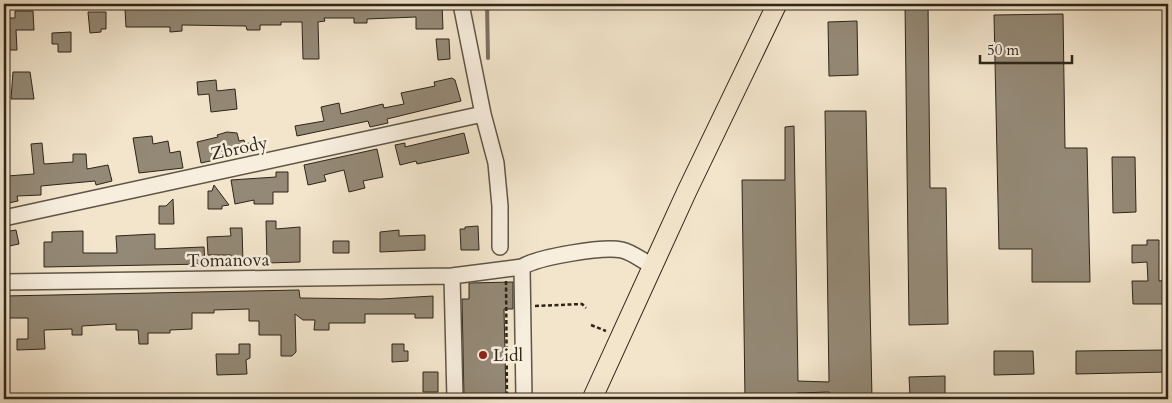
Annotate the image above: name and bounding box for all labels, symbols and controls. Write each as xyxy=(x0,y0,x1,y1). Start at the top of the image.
scale bar xyxy=(980,32,1072,64)
text: 50 m xyxy=(987,40,1019,60)
street label: Zbrody xyxy=(208,130,270,167)
street label: Tomanova xyxy=(186,247,270,274)
place label: Lidl xyxy=(493,343,524,368)
marker: Lidl xyxy=(477,349,489,361)

